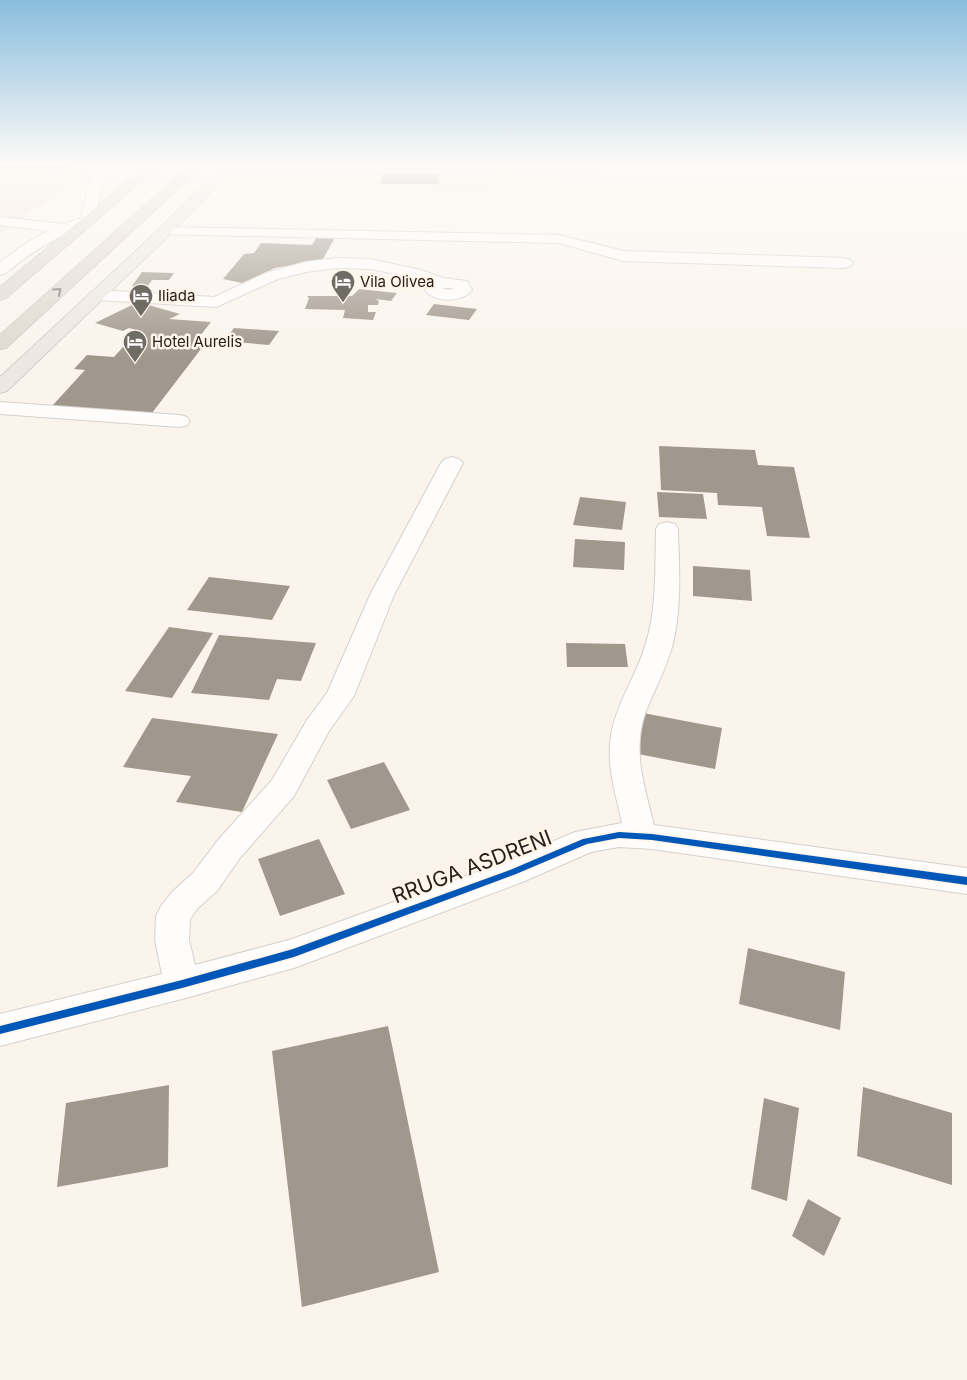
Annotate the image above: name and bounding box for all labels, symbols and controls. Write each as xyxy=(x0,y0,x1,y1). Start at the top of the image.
hotel icon: Vila Olivea xyxy=(330,269,356,303)
place label: Vila Olivea xyxy=(360,272,434,291)
hotel icon: Iliada xyxy=(128,283,154,317)
place label: Iliada xyxy=(158,286,195,305)
one-way arrow xyxy=(52,288,61,297)
hotel icon: Hotel Aurelis xyxy=(122,329,148,363)
place label: Hotel Aurelis xyxy=(152,332,242,351)
street label: RRUGA ASDRENI xyxy=(388,825,555,908)

